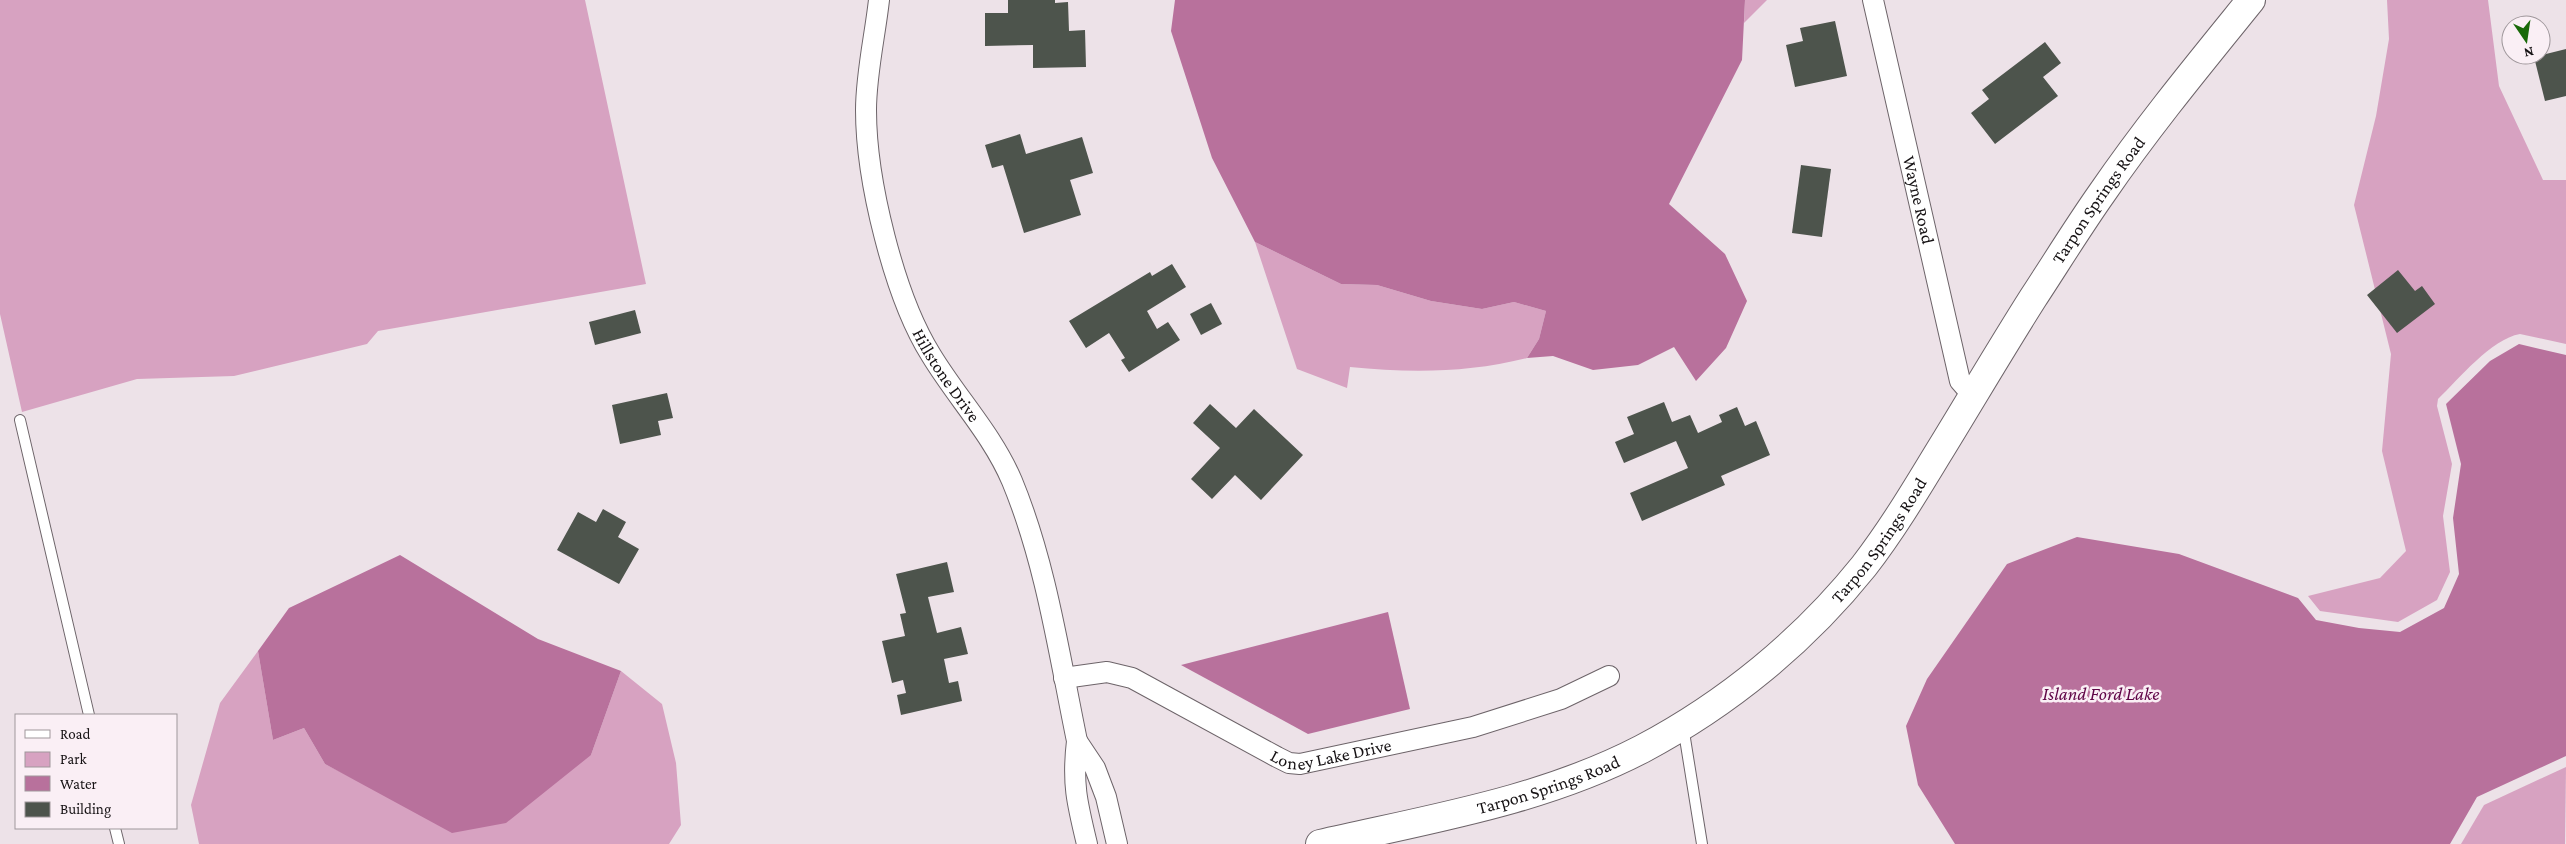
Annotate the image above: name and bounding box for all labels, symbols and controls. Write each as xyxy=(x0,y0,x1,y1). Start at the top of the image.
north arrow xyxy=(2501,15,2551,65)
text: N xyxy=(2522,44,2535,62)
street label: Tarpon Springs Road xyxy=(2048,132,2149,267)
street label: Wayne Road xyxy=(1899,154,1938,246)
street label: Hillstone Drive xyxy=(908,325,984,426)
street label: Tarpon Springs Road xyxy=(1827,474,1931,607)
water label: Island Ford Lake xyxy=(2043,683,2159,704)
legend xyxy=(15,714,178,829)
text: Road xyxy=(60,726,91,742)
street label: Loney Lake Drive xyxy=(1267,735,1393,774)
text: Park xyxy=(60,751,87,767)
street label: Tarpon Springs Road xyxy=(1475,751,1623,818)
text: Water xyxy=(60,776,97,792)
text: Building xyxy=(60,801,111,818)

